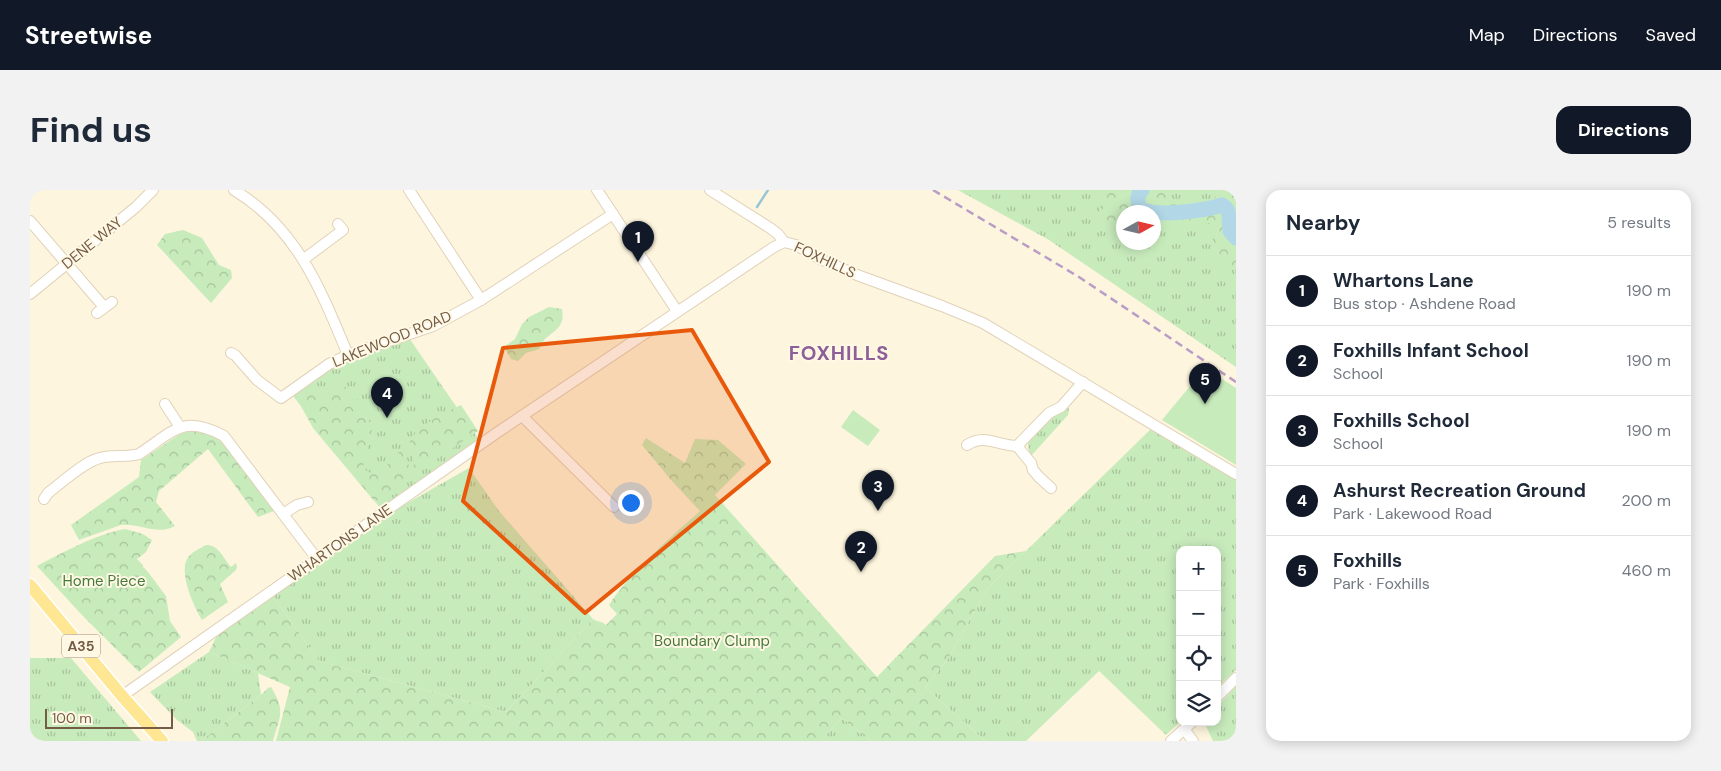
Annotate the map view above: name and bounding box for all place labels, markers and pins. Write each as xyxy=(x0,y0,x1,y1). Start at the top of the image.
pin: 1 xyxy=(622,221,654,262)
pin: 5 xyxy=(1189,363,1221,404)
pin: 4 xyxy=(371,377,403,418)
pin: 3 xyxy=(862,470,894,511)
pin: 2 xyxy=(845,531,877,572)

